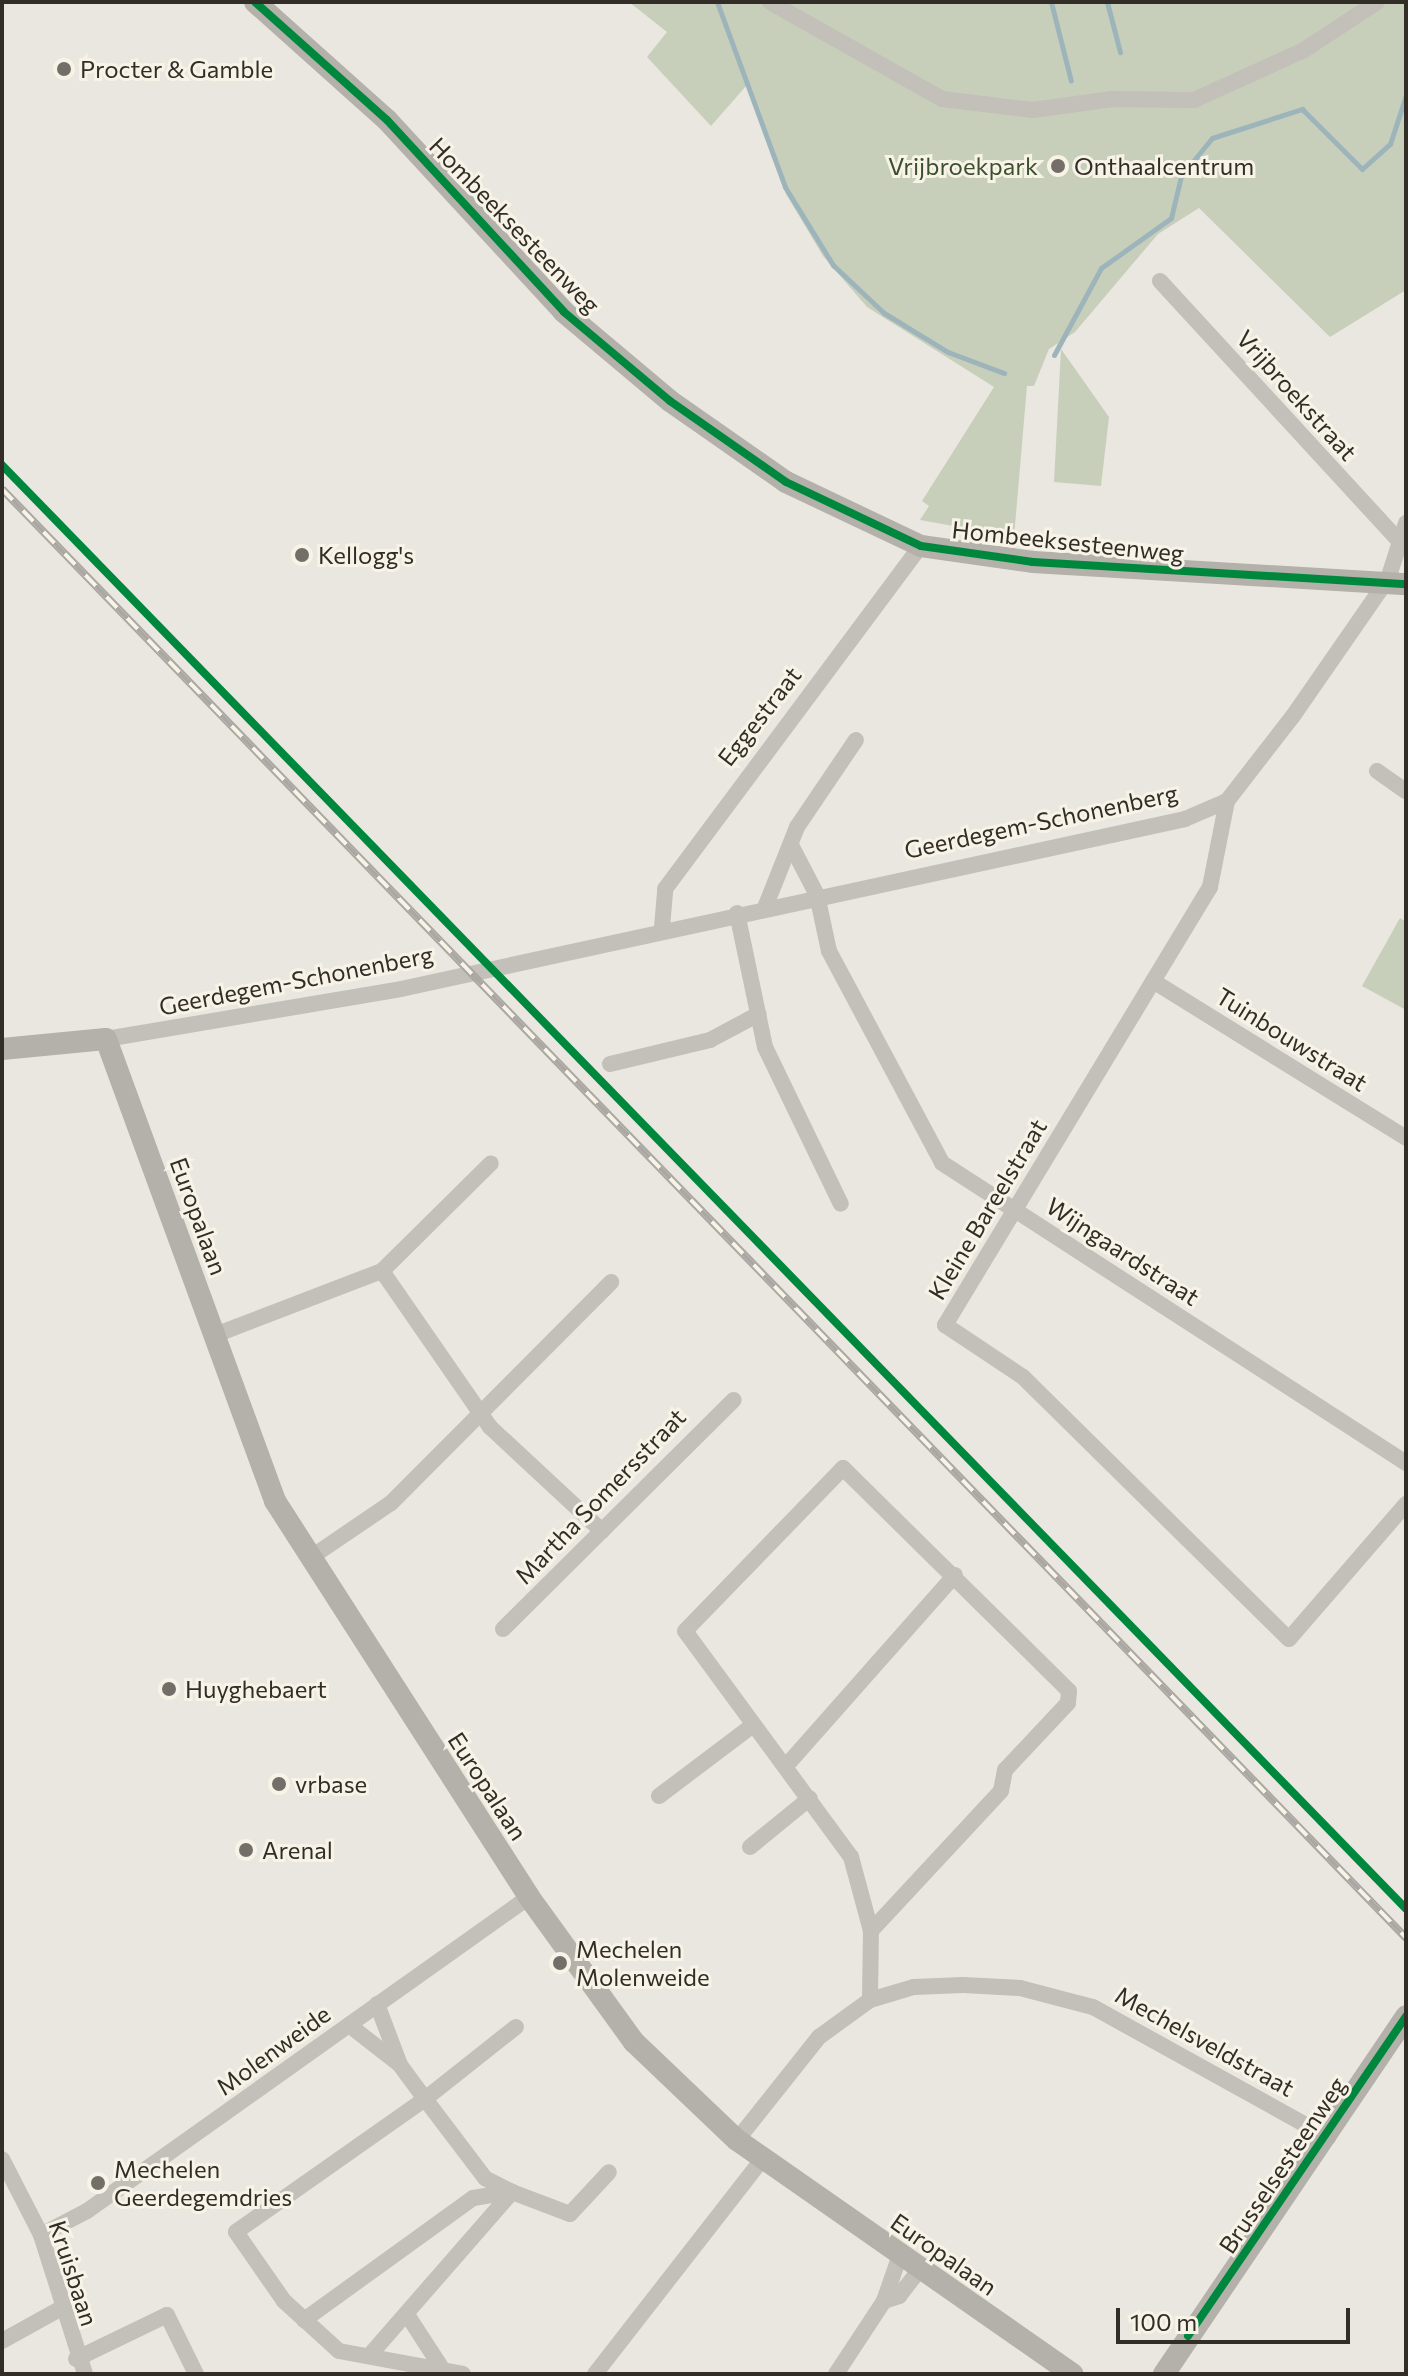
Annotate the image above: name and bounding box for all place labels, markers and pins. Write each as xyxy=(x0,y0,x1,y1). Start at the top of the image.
place label: Procter & Gamble xyxy=(80,55,273,83)
marker: Procter & Gamble xyxy=(55,60,73,78)
place label: Onthaalcentrum xyxy=(1074,152,1254,180)
marker: Onthaalcentrum xyxy=(1049,157,1067,175)
place label: Kellogg's xyxy=(318,541,414,569)
marker: Kellogg's xyxy=(293,546,311,564)
place label: Huyghebaert xyxy=(185,1675,327,1703)
marker: Huyghebaert xyxy=(160,1680,178,1698)
place label: vrbase xyxy=(295,1770,367,1798)
marker: vrbase xyxy=(270,1775,288,1793)
place label: Arenal xyxy=(262,1836,333,1864)
marker: Arenal xyxy=(237,1841,255,1859)
place label: Mechelen Molenweide xyxy=(576,1935,710,1991)
marker: Mechelen Molenweide xyxy=(551,1954,569,1972)
place label: Mechelen Geerdegemdries xyxy=(114,2155,292,2211)
marker: Mechelen Geerdegemdries xyxy=(89,2174,107,2192)

